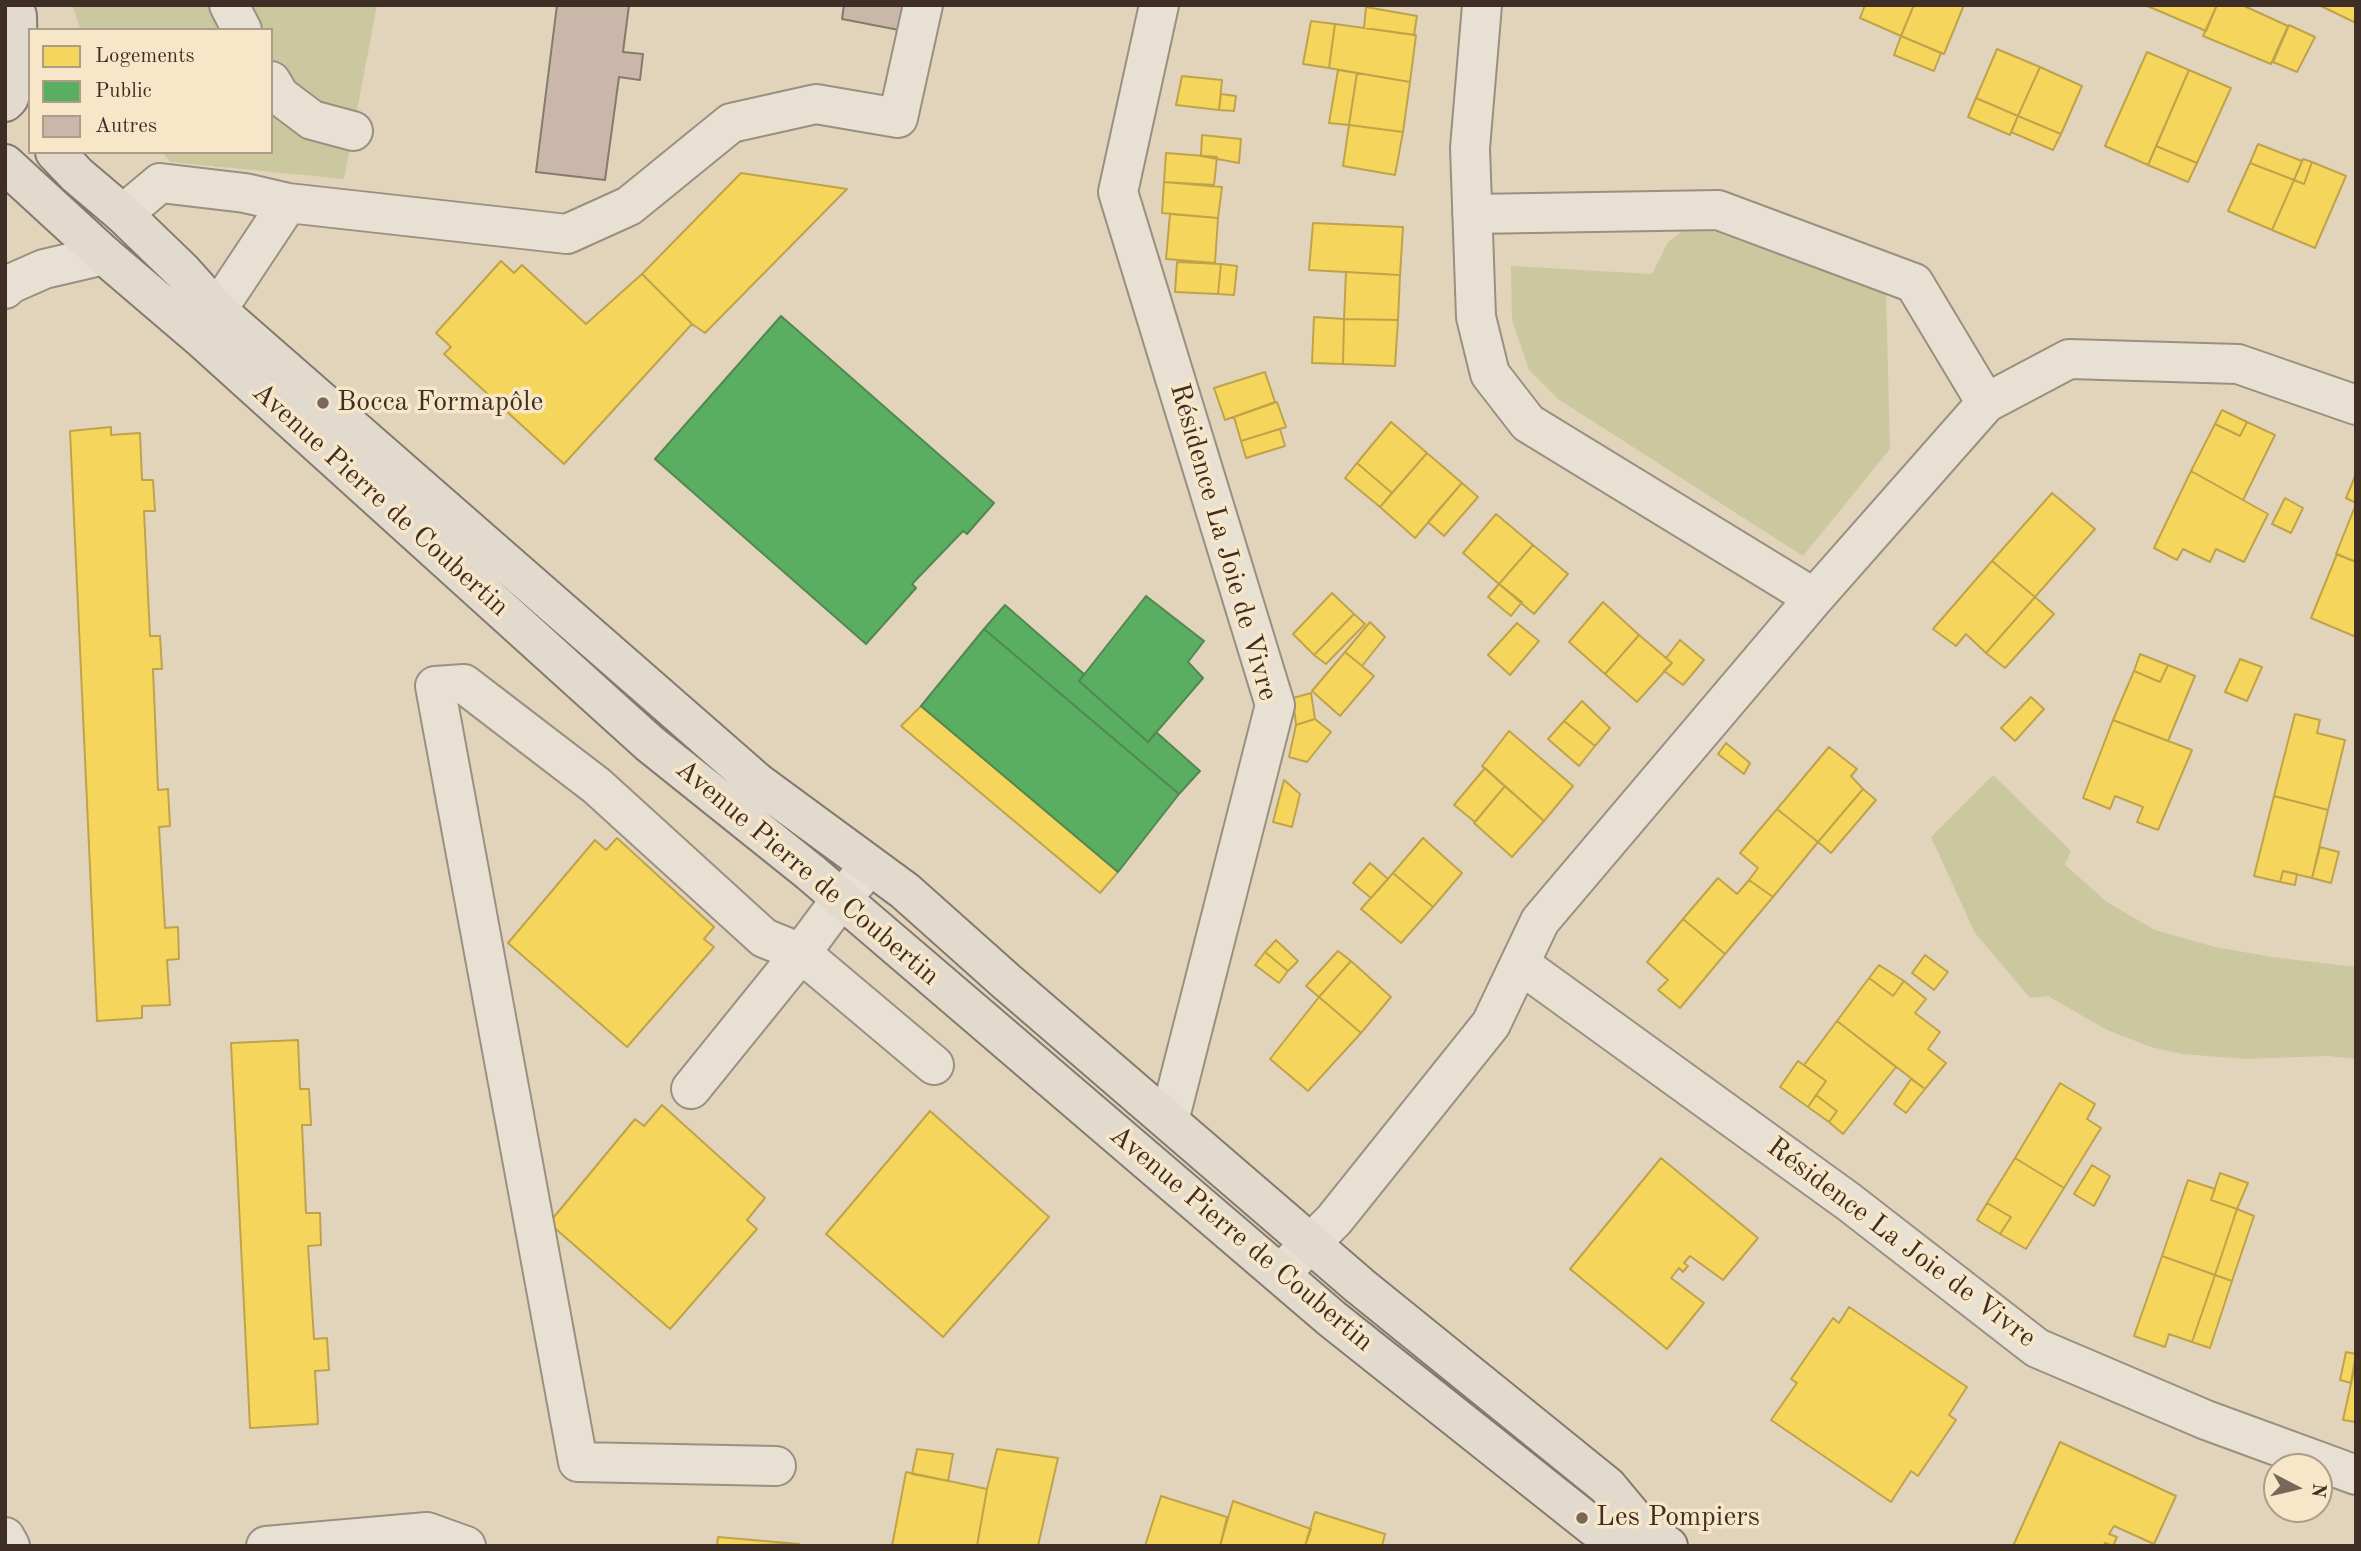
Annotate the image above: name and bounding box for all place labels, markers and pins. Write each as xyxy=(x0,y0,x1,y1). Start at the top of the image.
place label: Bocca Formapôle xyxy=(337,386,543,420)
marker: Bocca Formapôle xyxy=(315,395,331,411)
place label: Les Pompiers xyxy=(1596,1501,1760,1535)
marker: Les Pompiers xyxy=(1574,1510,1590,1526)

